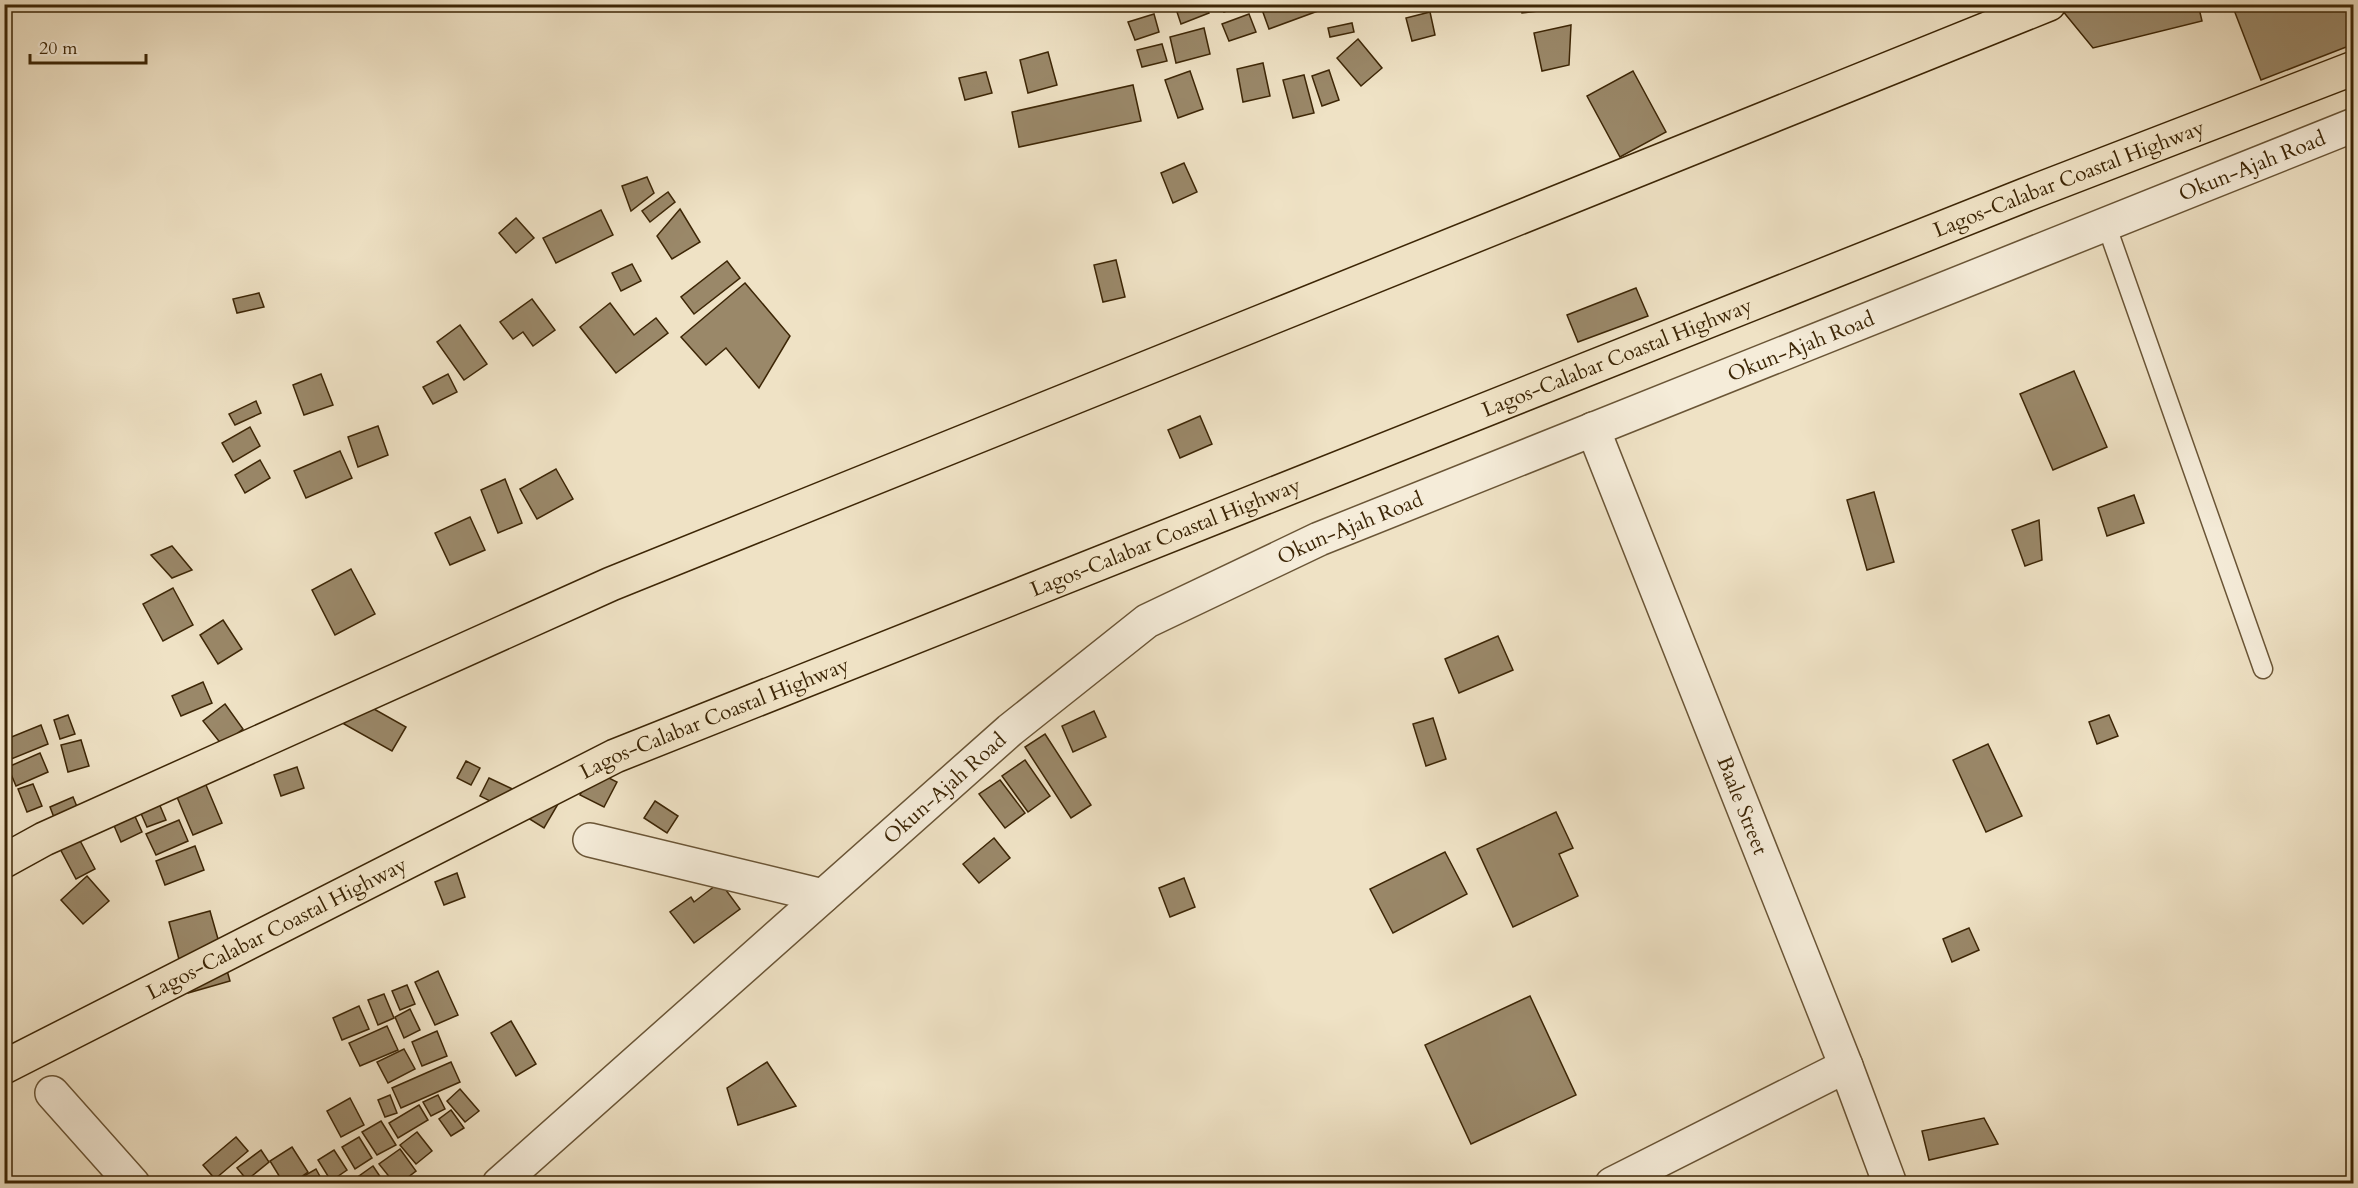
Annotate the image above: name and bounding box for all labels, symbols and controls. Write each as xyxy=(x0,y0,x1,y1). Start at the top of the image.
scale bar xyxy=(30,27,146,65)
text: 20 m xyxy=(39,36,78,61)
street label: Lagos-Calabar Coastal Highway xyxy=(1929,113,2209,244)
street label: Okun-Ajah Road xyxy=(2174,123,2330,208)
street label: Lagos-Calabar Coastal Highway xyxy=(1478,291,1756,424)
street label: Okun-Ajah Road xyxy=(1723,304,1878,389)
street label: Lagos-Calabar Coastal Highway xyxy=(1026,470,1305,604)
street label: Okun-Ajah Road xyxy=(1272,484,1427,571)
street label: Lagos-Calabar Coastal Highway xyxy=(575,650,853,786)
street label: Okun-Ajah Road xyxy=(877,726,1012,851)
street label: Baale Street xyxy=(1710,752,1775,859)
street label: Lagos-Calabar Coastal Highway xyxy=(142,850,412,1007)

